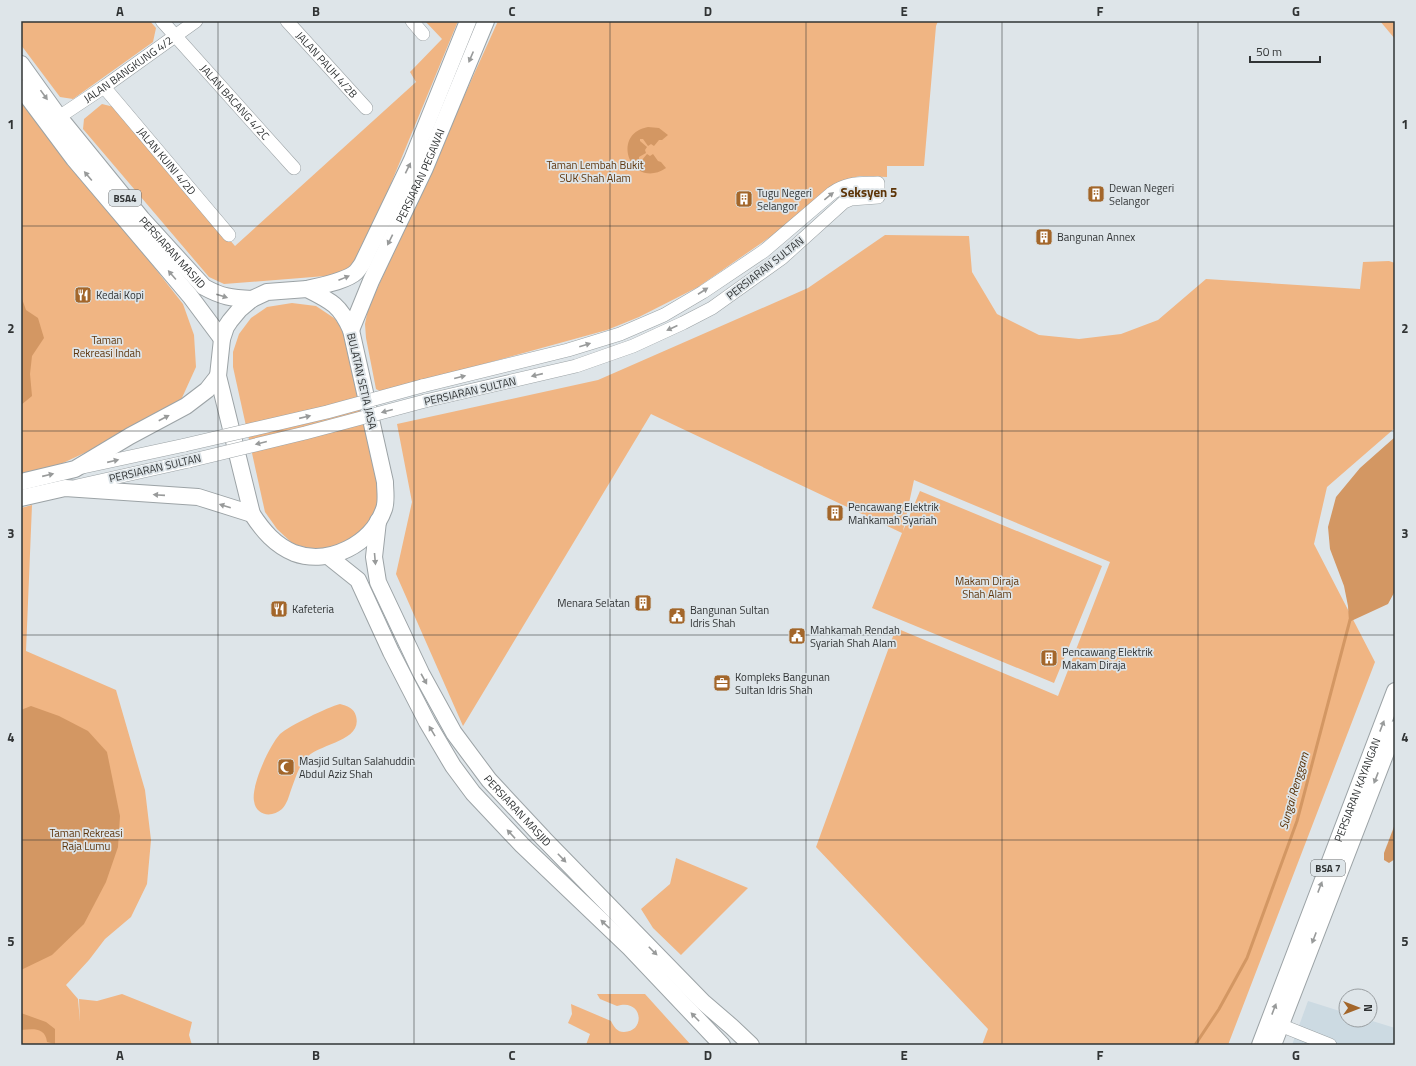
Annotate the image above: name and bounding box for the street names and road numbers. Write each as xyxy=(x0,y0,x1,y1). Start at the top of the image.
street label: JALAN PAUH 4/2B xyxy=(292,28,361,102)
street label: JALAN BANGKUNG 4/2 xyxy=(80,32,176,106)
street label: JALAN BACANG 4/2C xyxy=(197,61,273,143)
street label: JALAN KUINI 4/2D xyxy=(133,124,200,198)
street label: PERSIARAN PEGAWAI xyxy=(392,126,448,226)
road number: BSA4 xyxy=(109,190,141,206)
street label: PERSIARAN MASJID xyxy=(135,213,210,292)
street label: PERSIARAN SULTAN xyxy=(723,233,807,303)
street label: BULATAN SETIA JASA xyxy=(343,331,381,431)
street label: PERSIARAN SULTAN xyxy=(422,373,518,409)
street label: PERSIARAN SULTAN xyxy=(107,450,203,486)
street label: PERSIARAN KAYANGAN xyxy=(1330,736,1384,844)
street label: PERSIARAN MASJID xyxy=(480,772,555,850)
road number: BSA 7 xyxy=(1311,860,1345,876)

